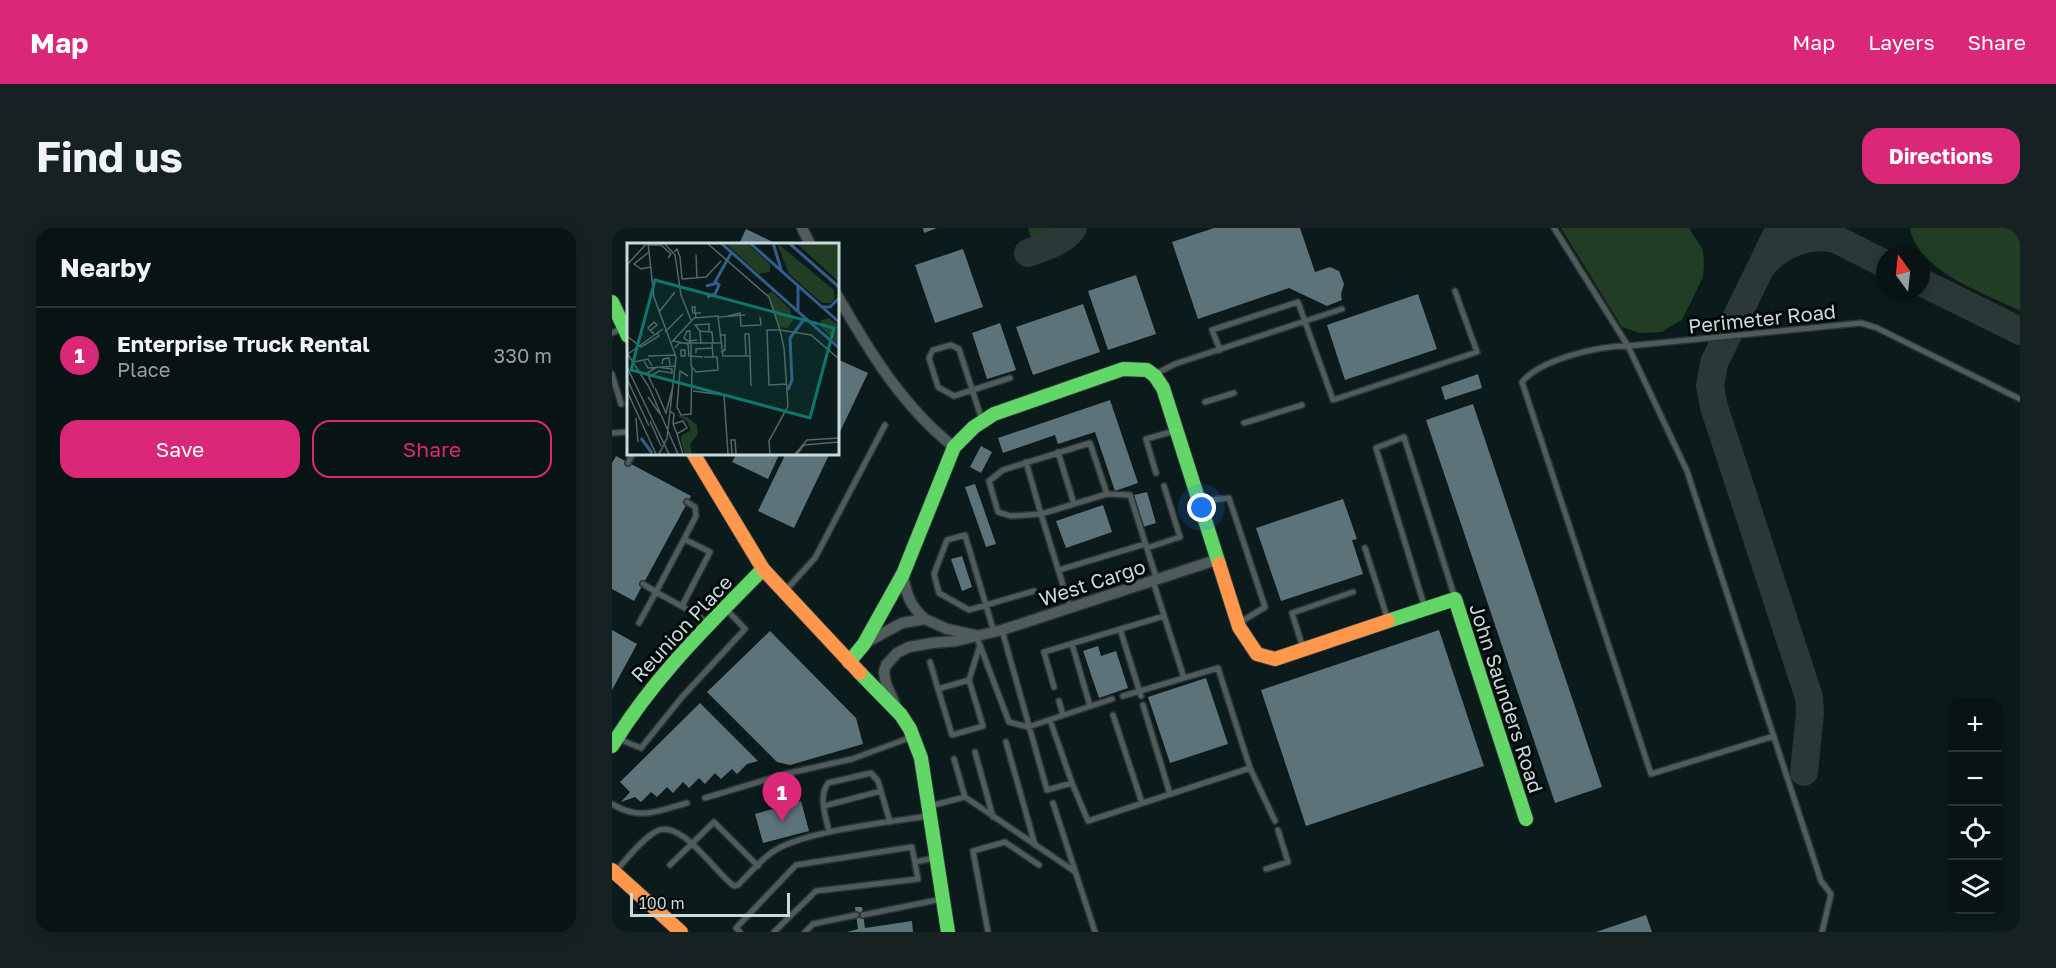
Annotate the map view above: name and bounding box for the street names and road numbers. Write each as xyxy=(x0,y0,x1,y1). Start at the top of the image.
street label: Perimeter Road xyxy=(1687,298,1837,338)
street label: West Cargo xyxy=(1036,554,1148,610)
street label: Reunion Place xyxy=(625,570,737,686)
street label: John Saunders Road xyxy=(1465,600,1549,796)

